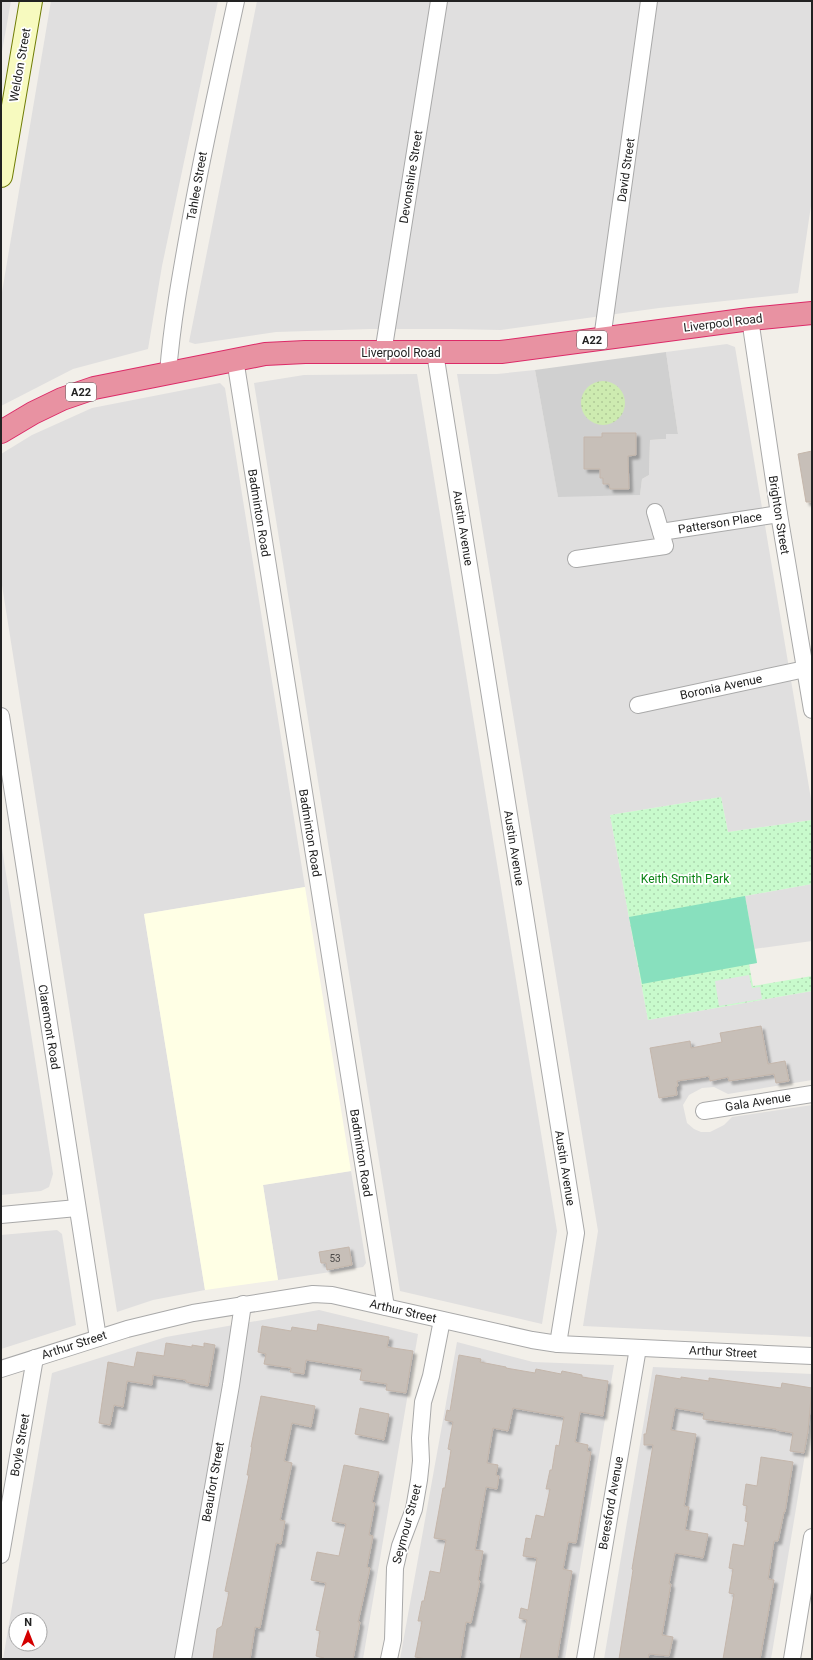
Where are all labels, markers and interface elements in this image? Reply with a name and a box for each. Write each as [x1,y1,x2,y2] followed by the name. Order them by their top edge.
[7,27,33,103] street label: Weldon Street
[397,129,425,225] street label: Devonshire Street
[615,137,637,203] street label: David Street
[184,150,210,222] street label: Tahlee Street
[683,311,763,335] street label: Liverpool Road
[577,331,607,349] road number: A22
[361,346,441,360] street label: Liverpool Road
[66,383,96,401] road number: A22
[245,468,273,558] street label: Badminton Road
[766,475,792,556] street label: Brighton Street
[450,489,476,567] street label: Austin Avenue
[677,509,763,537] street label: Patterson Place
[679,671,763,703] street label: Boronia Avenue
[296,788,324,878] street label: Badminton Road
[501,809,527,887] street label: Austin Avenue
[641,872,730,886] park label: Keith Smith Park
[35,983,63,1071] street label: Claremont Road
[724,1090,792,1114] street label: Gala Avenue
[347,1108,375,1198] street label: Badminton Road
[552,1129,578,1207] street label: Austin Avenue
[329,1253,341,1264] house number: 53
[368,1297,438,1325] street label: Arthur Street
[39,1328,109,1362] street label: Arthur Street
[689,1343,757,1361] street label: Arthur Street
[8,1412,32,1478] street label: Boyle Street
[199,1441,227,1523] street label: Beaufort Street
[596,1455,626,1551] street label: Beresford Avenue
[390,1483,424,1565] street label: Seymour Street
[8,1612,48,1652] north arrow
[24,1616,32,1629] text: N

